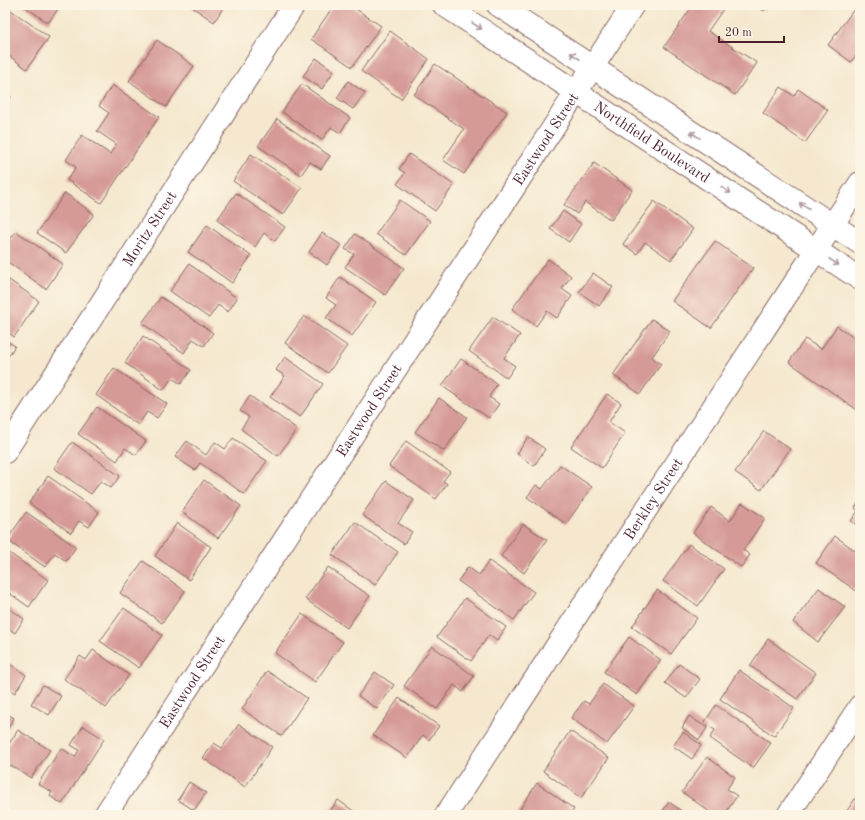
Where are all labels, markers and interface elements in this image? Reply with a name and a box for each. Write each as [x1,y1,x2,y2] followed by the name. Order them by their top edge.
[719,18,784,44] scale bar
[471,23,483,31] one-way arrow
[725,27,752,39] text: 20 m
[569,51,581,59] one-way arrow
[511,91,583,189] street label: Eastwood Street
[591,100,712,187] street label: Northfield Boulevard
[690,131,701,139] one-way arrow
[720,186,731,194] one-way arrow
[121,189,180,270] street label: Moritz Street
[798,202,810,210] one-way arrow
[828,258,839,266] one-way arrow
[334,362,406,460] street label: Eastwood Street
[622,456,686,543] street label: Berkley Street
[158,634,229,732] street label: Eastwood Street

